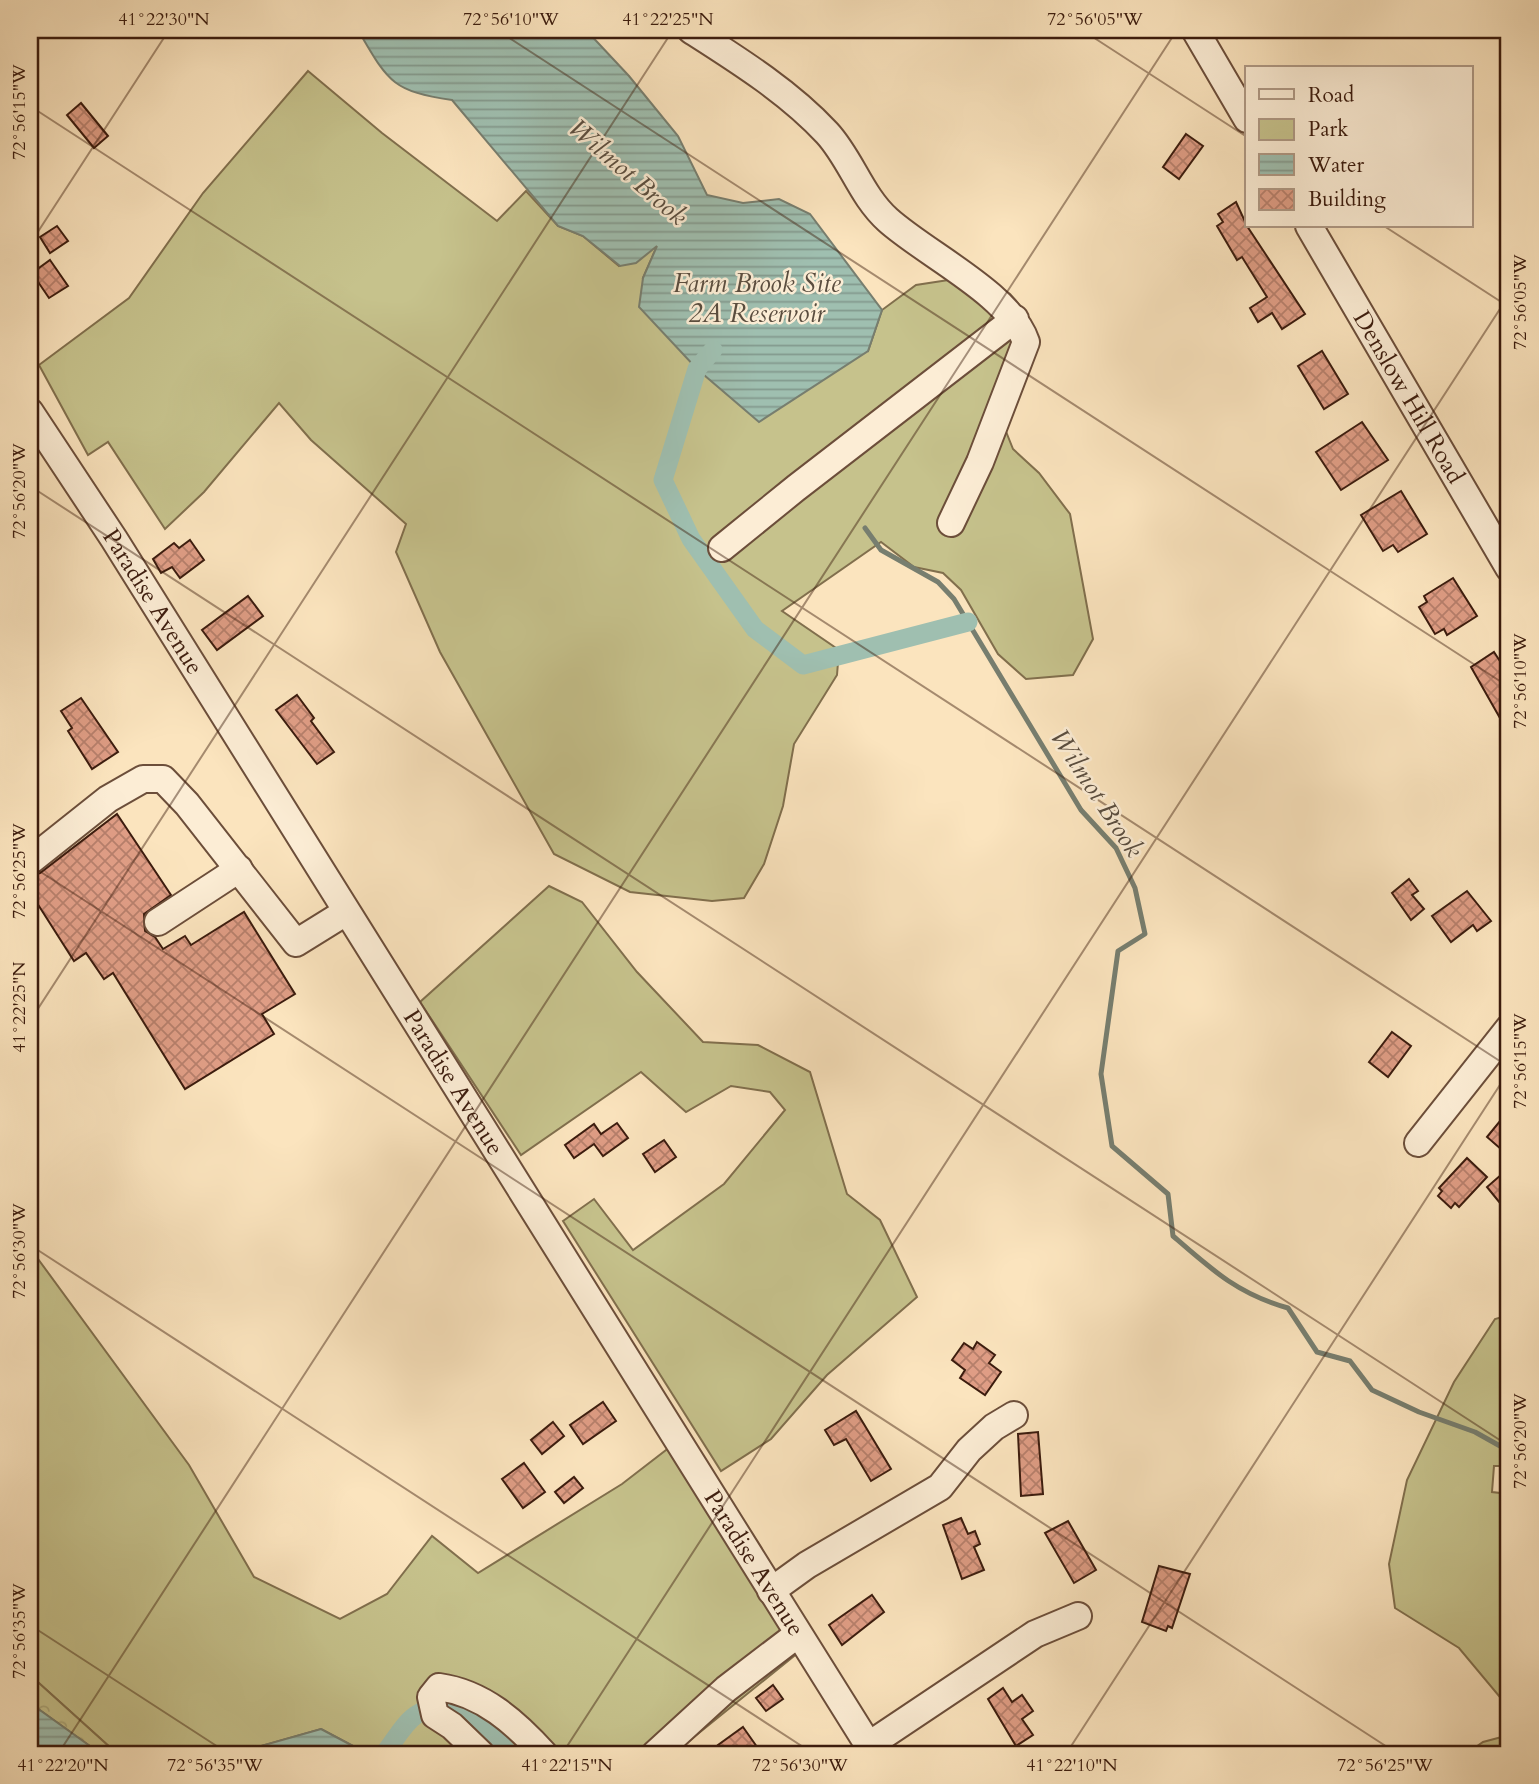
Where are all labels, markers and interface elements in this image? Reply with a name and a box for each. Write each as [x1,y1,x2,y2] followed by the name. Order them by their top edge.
[118,7,210,32] text: 41°22'30"N
[463,7,559,32] text: 72°56'10"W
[622,7,714,32] text: 41°22'25"N
[1047,7,1143,32] text: 72°56'05"W
[7,64,32,160] text: 72°56'15"W
[1245,66,1472,228] legend
[1308,81,1354,110] text: Road
[561,111,695,234] water label: Wilmot Brook
[1308,115,1349,144] text: Park
[1307,151,1364,180] text: Water
[1308,185,1386,214] text: Building
[1508,254,1533,350] text: 72°56'05"W
[673,266,842,331] water label: Farm Brook Site 2A Reservoir
[1345,304,1473,490] street label: Denslow Hill Road
[7,443,32,539] text: 72°56'20"W
[95,522,211,681] street label: Paradise Avenue
[1508,633,1533,729] text: 72°56'10"W
[1042,722,1152,864] water label: Wilmot Brook
[7,823,32,919] text: 72°56'25"W
[7,961,32,1053] text: 41°22'25"N
[396,1003,512,1162] street label: Paradise Avenue
[1508,1013,1533,1109] text: 72°56'15"W
[7,1203,32,1299] text: 72°56'30"W
[1508,1393,1533,1489] text: 72°56'20"W
[696,1484,813,1642] street label: Paradise Avenue
[7,1583,32,1679] text: 72°56'35"W
[17,1753,109,1778] text: 41°22'20"N
[167,1753,263,1778] text: 72°56'35"W
[521,1753,613,1778] text: 41°22'15"N
[752,1753,848,1778] text: 72°56'30"W
[1026,1753,1118,1778] text: 41°22'10"N
[1337,1753,1433,1778] text: 72°56'25"W

